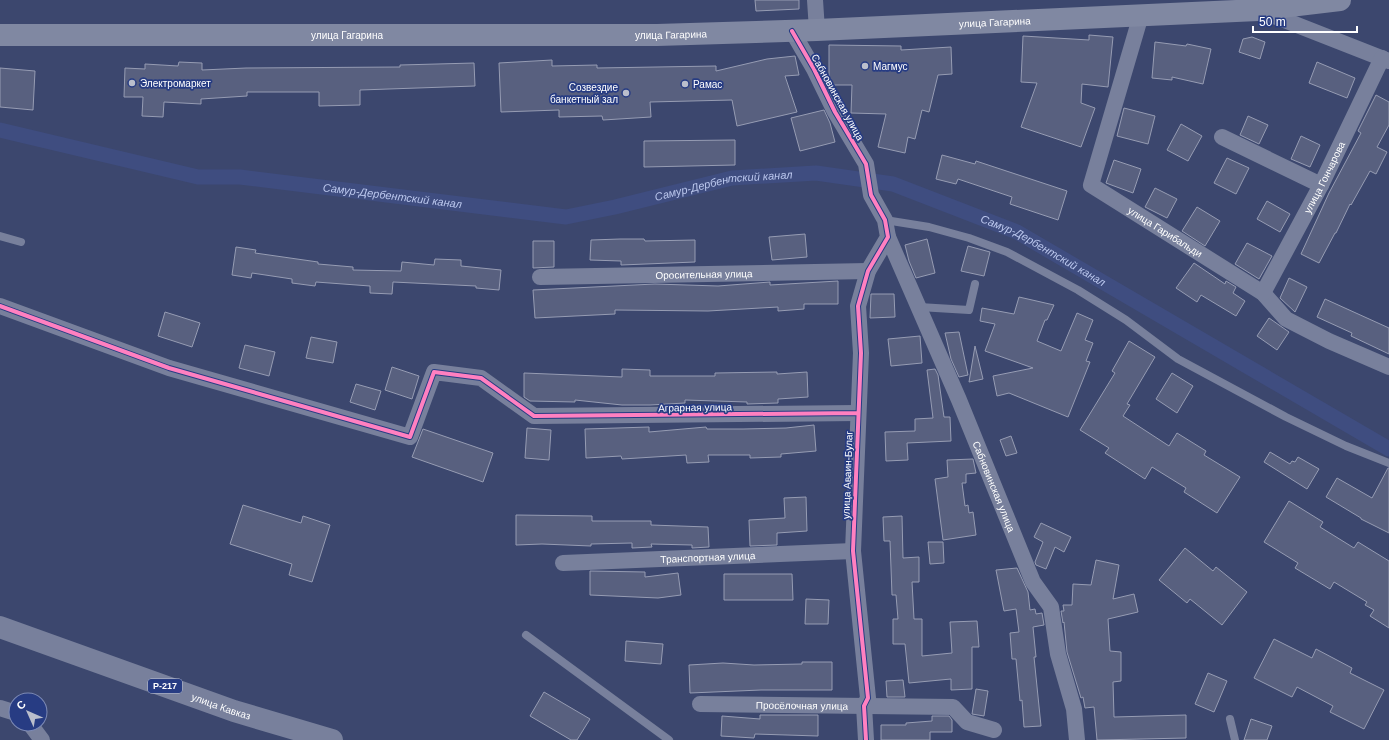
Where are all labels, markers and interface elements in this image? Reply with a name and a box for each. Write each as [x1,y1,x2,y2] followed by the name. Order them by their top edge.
[1253,8,1357,34] scale bar
[959,15,1031,30] street label: улица Гагарина
[1259,15,1286,29] text: 50 m
[635,28,708,41] street label: улица Гагарина
[311,30,383,41] street label: улица Гагарина
[809,52,866,143] street label: Сабновинская улица
[860,61,870,71] marker: Магмус
[873,61,908,72] place label: Магмус
[127,78,137,88] marker: Электромаркет
[140,78,211,89] place label: Электромаркет
[680,79,690,89] marker: Рамас
[693,79,722,90] place label: Рамас
[550,82,618,105] place label: Созвездие банкетный зал
[621,88,631,98] marker: Созвездие банкетный зал
[1302,139,1347,215] street label: улица Гончарова
[653,168,793,203] water label: Самур-Дербентский канал
[322,181,463,210] water label: Самур-Дербентский канал
[1126,205,1204,259] street label: улица Гарибальди
[979,213,1108,288] water label: Самур-Дербентский канал
[655,268,753,281] street label: Оросительная улица
[658,401,732,414] street label: Аграрная улица
[840,430,855,519] street label: улица Аваин-Булаг
[970,440,1017,534] street label: Сабновинская улица
[660,550,756,565] street label: Транспортная улица
[148,679,182,693] road number: Р-217
[190,691,252,722] street label: улица Кавказ
[8,692,48,732] north arrow
[14,698,28,712] text: С
[756,700,849,712] street label: Просёлочная улица

